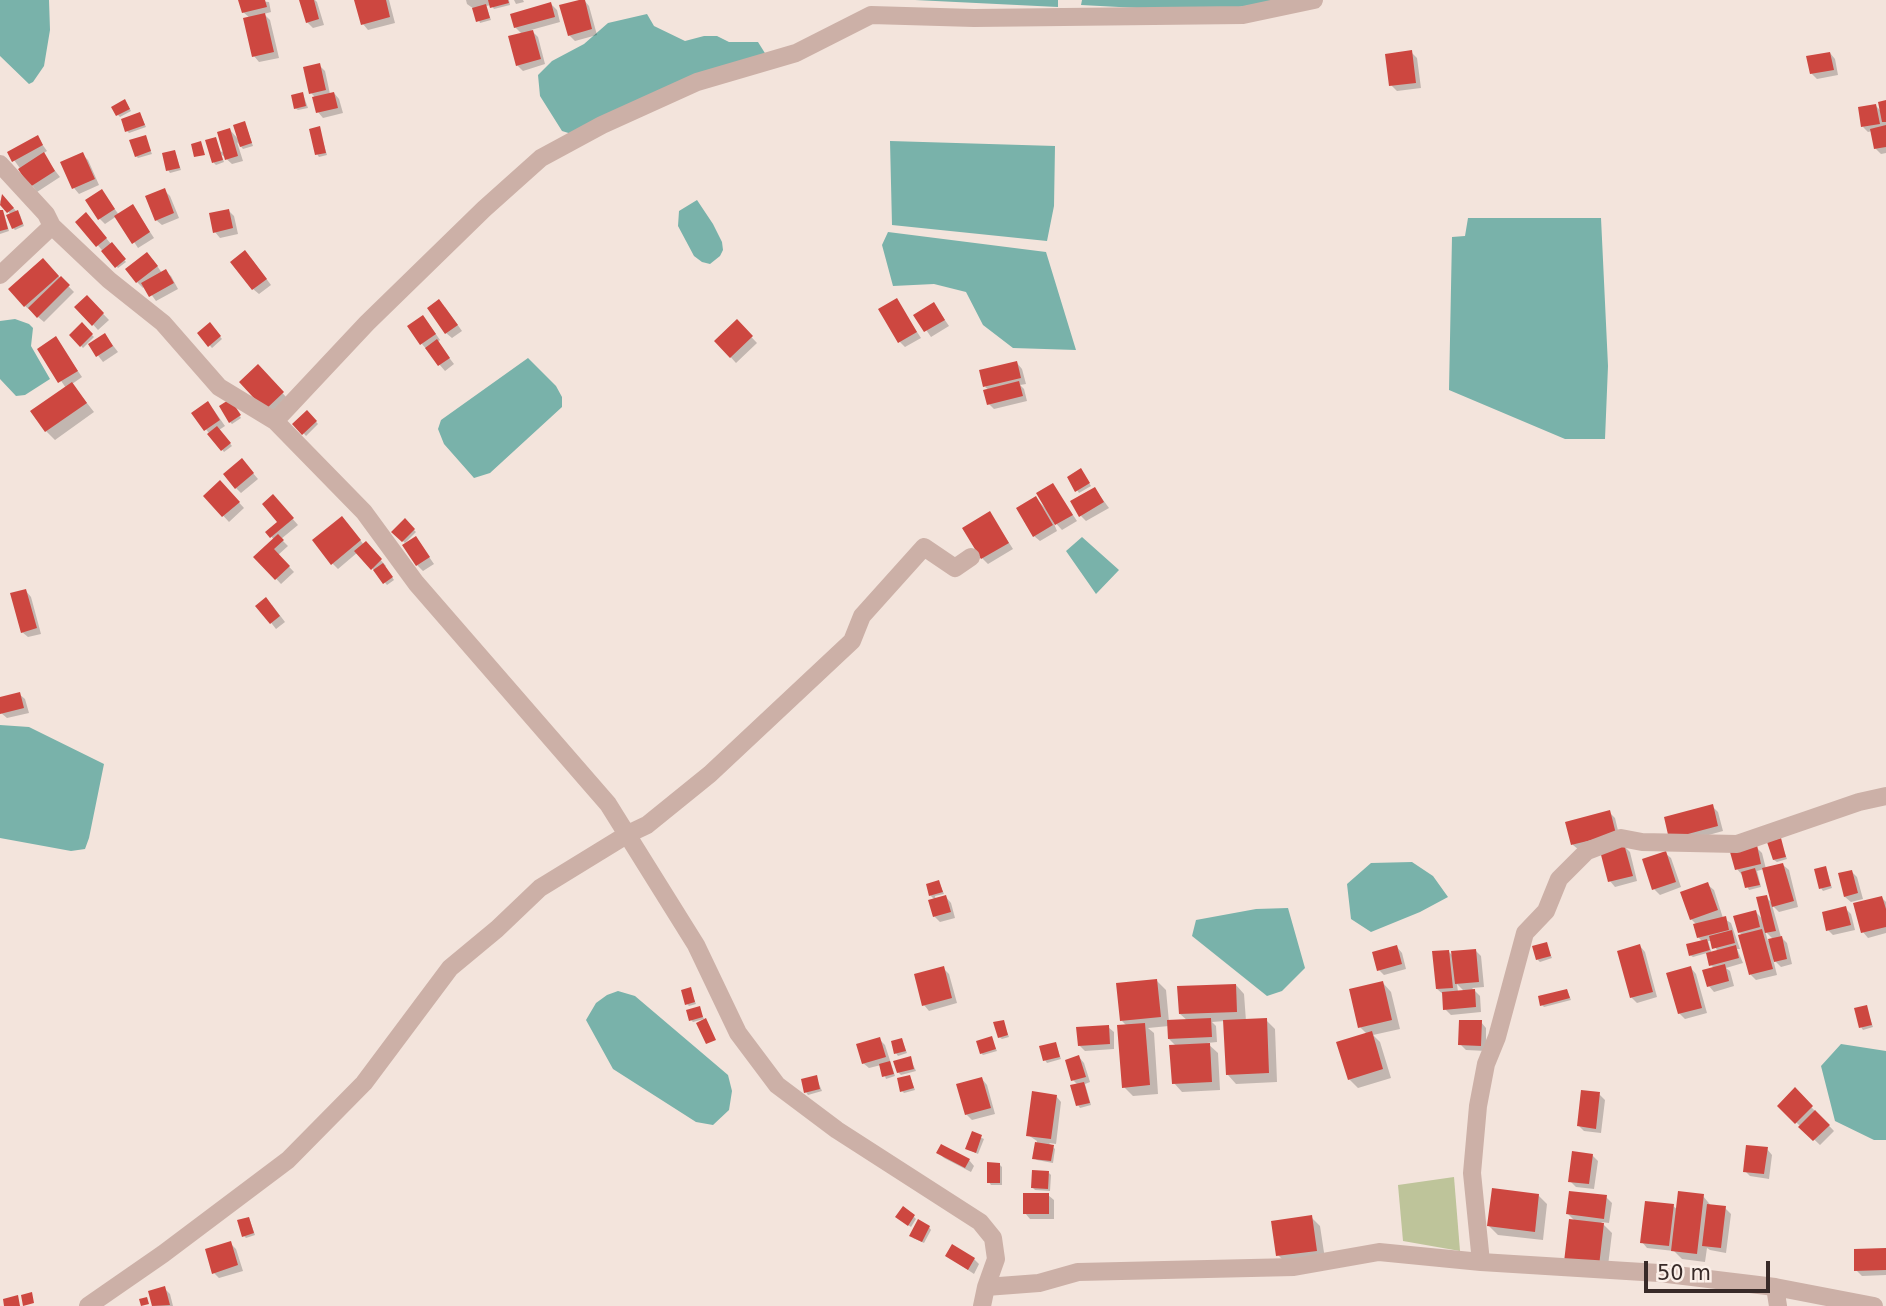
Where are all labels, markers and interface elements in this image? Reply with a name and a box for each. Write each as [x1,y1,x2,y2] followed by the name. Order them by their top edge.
[1648,1246,1774,1290] scale bar
[1657,1261,1711,1285] text: 50 m

